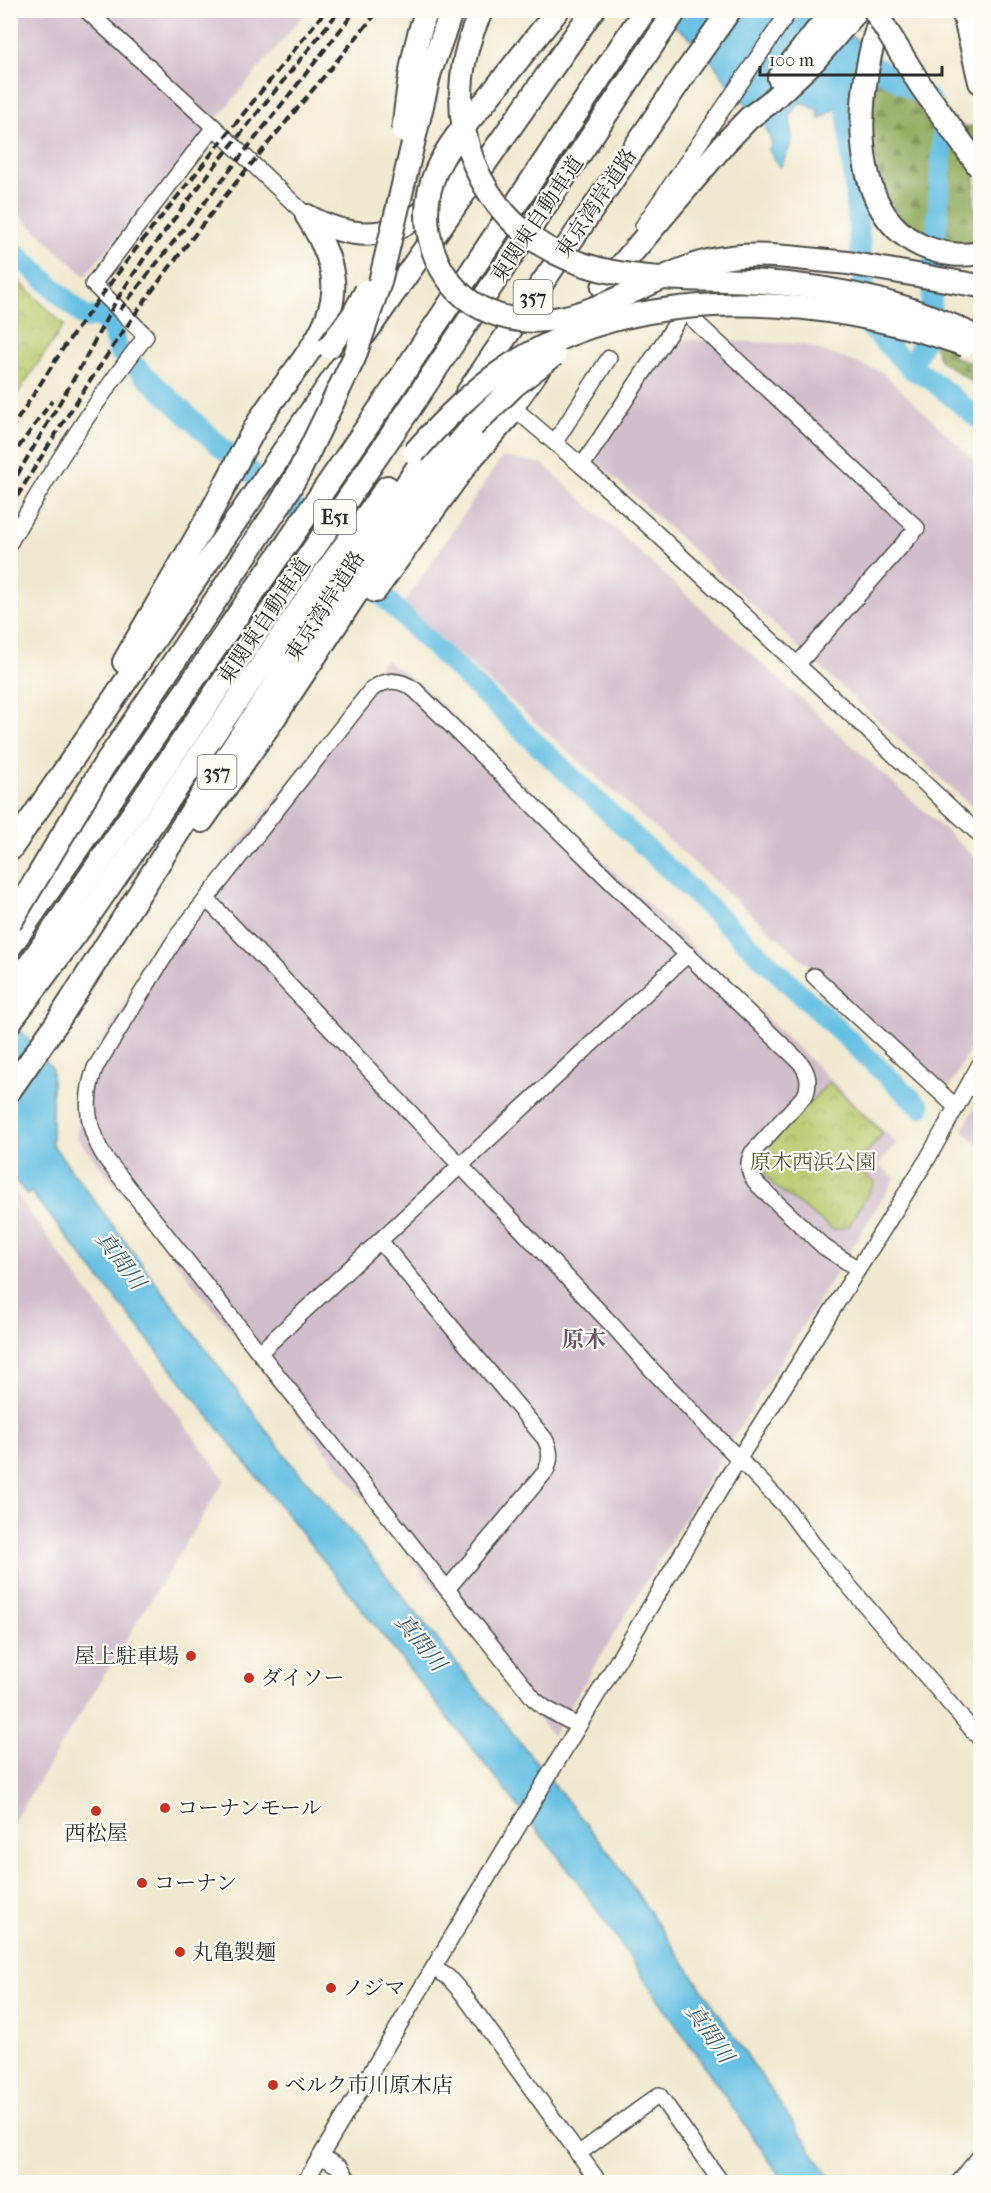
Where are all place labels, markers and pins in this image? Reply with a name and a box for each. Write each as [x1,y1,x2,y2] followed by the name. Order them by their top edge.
[74,1644,179,1668] place label: 屋上駐車場
[184,1649,198,1663] marker: 屋上駐車場
[261,1666,345,1690] place label: ダイソー
[242,1671,256,1685] marker: ダイソー
[177,1796,322,1820] place label: コーナンモール
[158,1801,172,1815] marker: コーナンモール
[89,1804,103,1818] marker: 西松屋
[65,1821,128,1845] place label: 西松屋
[154,1871,237,1895] place label: コーナン
[135,1876,149,1890] marker: コーナン
[192,1940,276,1964] place label: 丸亀製麺
[173,1945,187,1959] marker: 丸亀製麺
[343,1976,405,2000] place label: ノジマ
[324,1981,338,1995] marker: ノジマ
[285,2073,453,2097] place label: ベルク市川原木店
[266,2078,280,2092] marker: ベルク市川原木店

